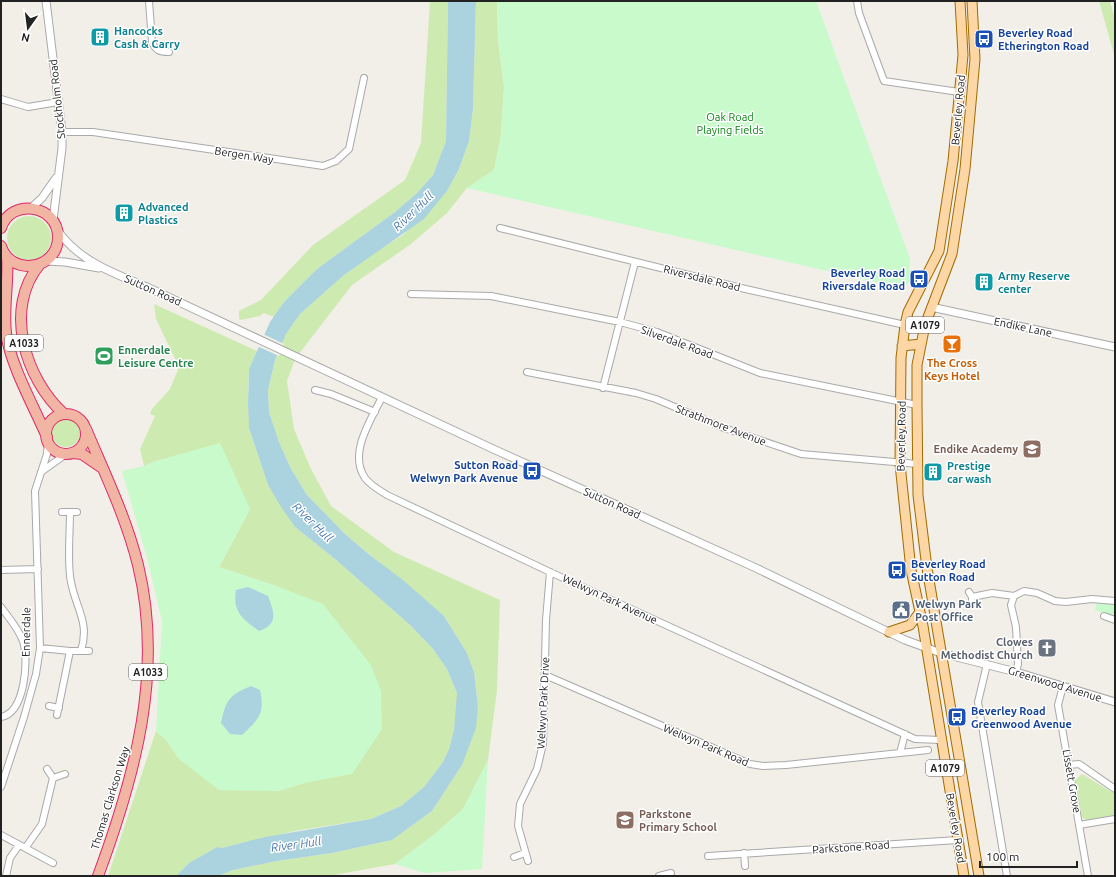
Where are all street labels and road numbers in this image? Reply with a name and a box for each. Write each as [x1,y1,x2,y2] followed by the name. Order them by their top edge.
[47,59,67,139] street label: Stockholm Road
[949,74,967,146] street label: Beverley Road
[214,144,275,166] street label: Bergen Way
[662,263,742,293] street label: Riversdale Road
[123,272,183,308] street label: Sutton Road
[993,315,1053,339] street label: Endike Lane
[906,317,944,333] road number: A1079
[639,323,715,361] street label: Silverdale Road
[5,335,43,351] road number: A1033
[894,401,908,471] street label: Beverley Road
[674,402,768,448] street label: Strathmore Avenue
[582,485,642,521] street label: Sutton Road
[561,572,659,626] street label: Welwyn Park Avenue
[20,607,32,657] street label: Ennerdale
[535,657,551,749] street label: Welwyn Park Drive
[129,664,167,680] road number: A1033
[1007,664,1103,704] street label: Greenwood Avenue
[662,722,750,768] street label: Welwyn Park Road
[89,744,132,851] street label: Thomas Clarkson Way
[1061,748,1083,814] street label: Lissett Grove
[926,760,964,776] road number: A1079
[944,792,968,864] street label: Beverley Road
[812,838,890,856] street label: Parkstone Road

